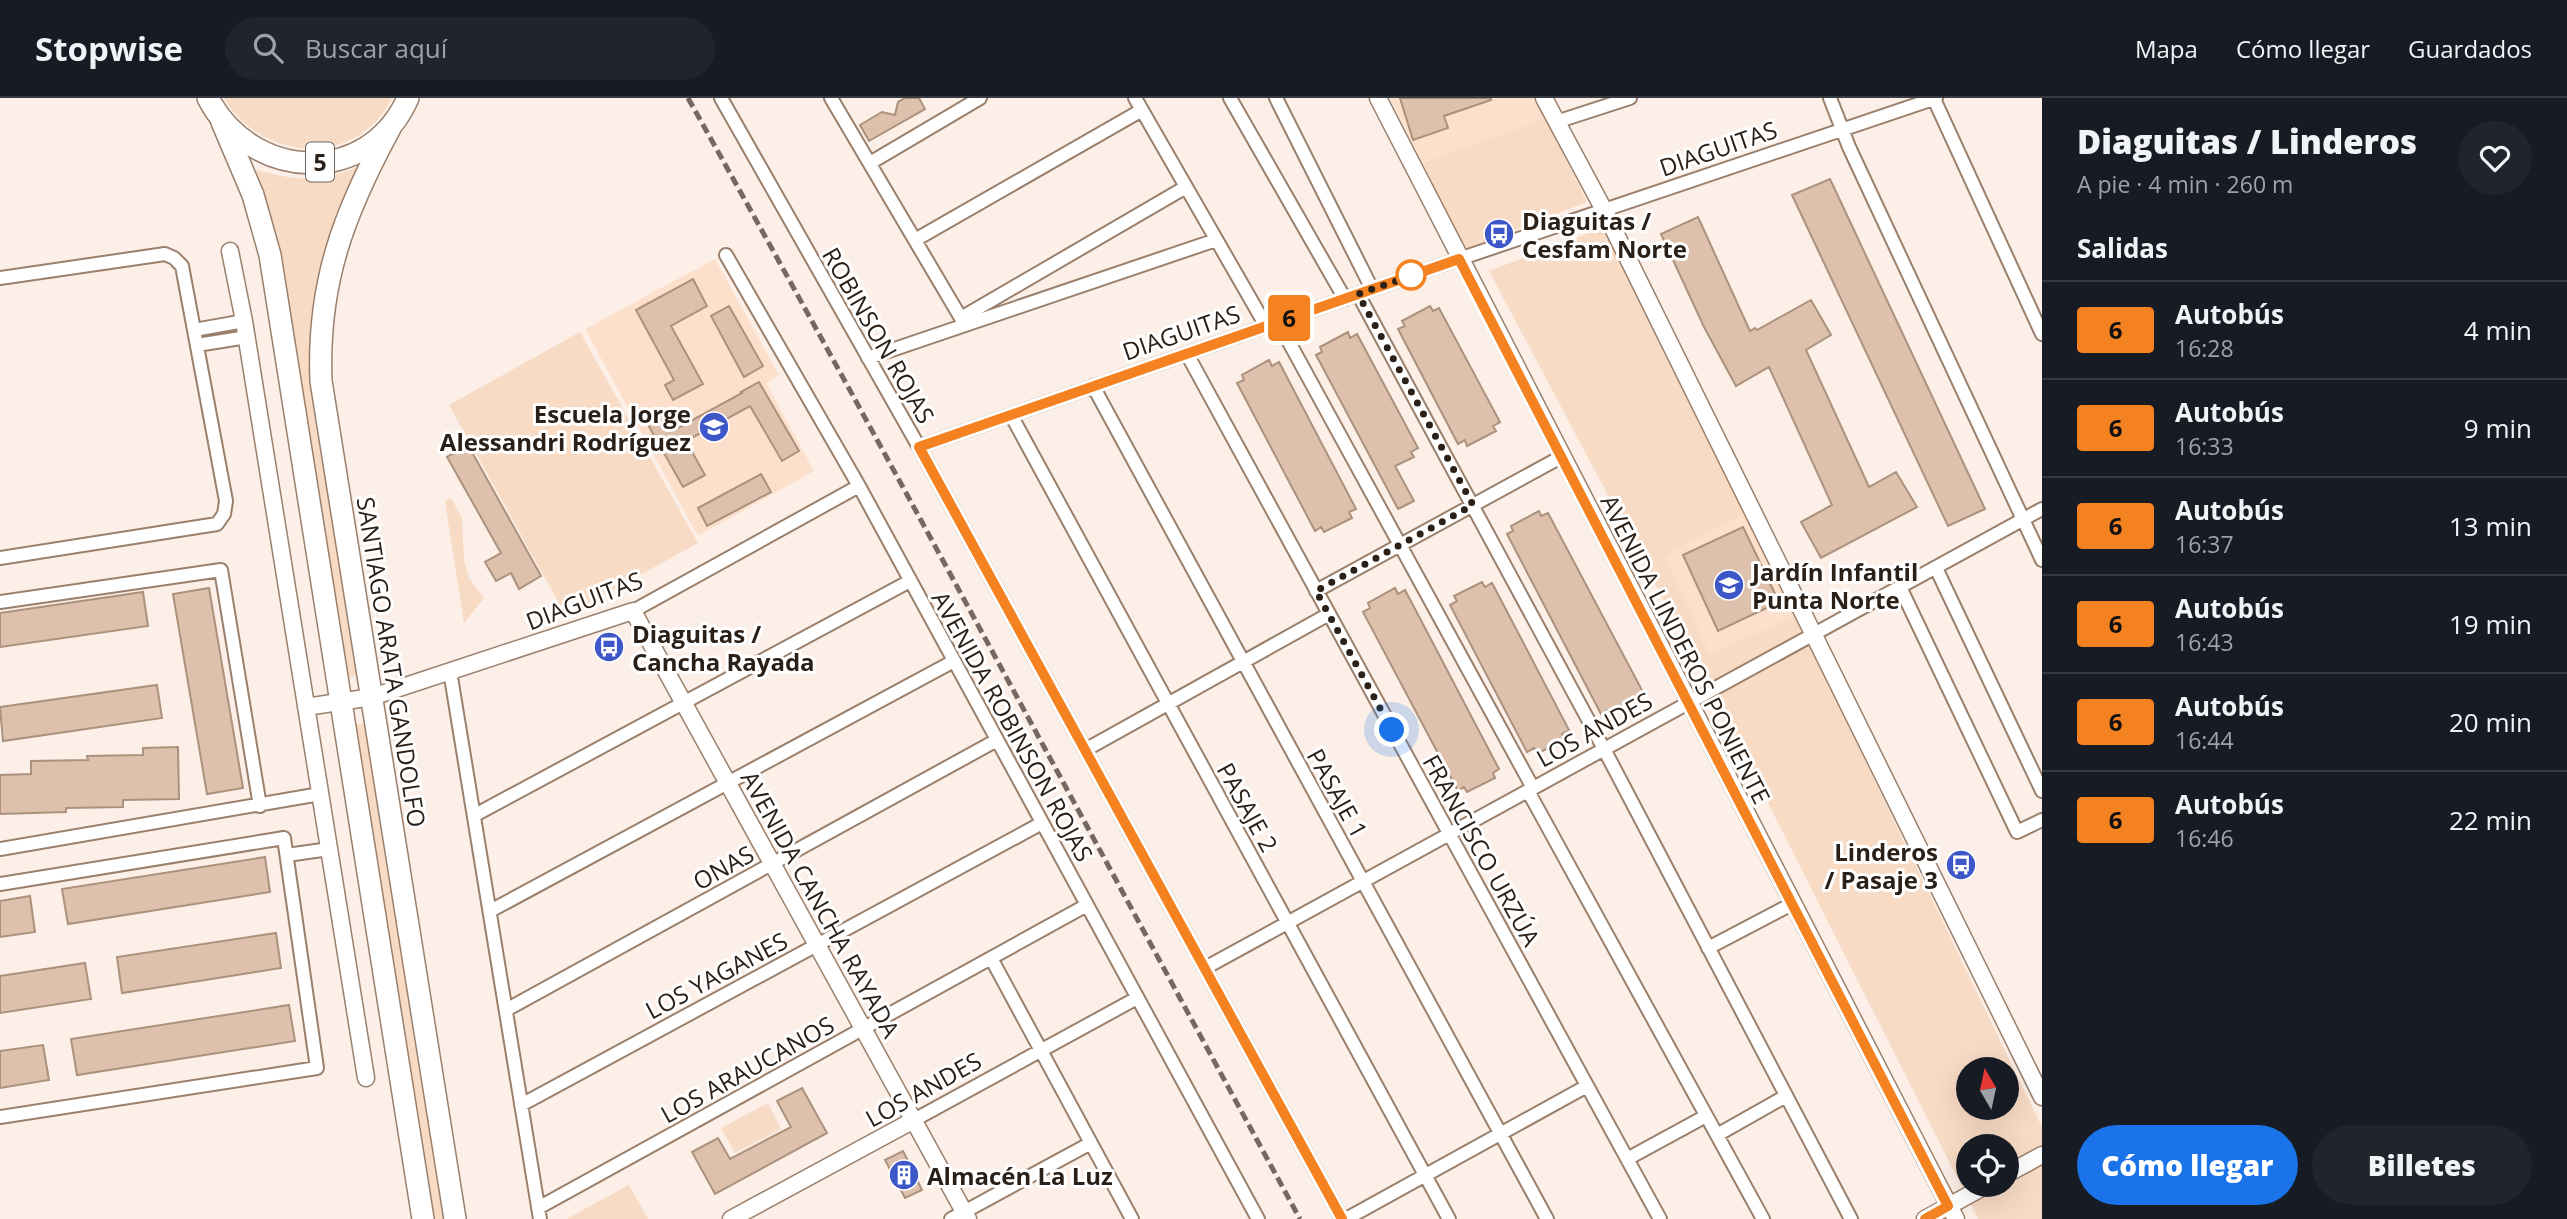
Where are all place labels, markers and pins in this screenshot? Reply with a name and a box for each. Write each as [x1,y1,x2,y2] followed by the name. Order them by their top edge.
[1522,204,1687,265] place label: Diaguitas / Cesfam Norte
[1482,217,1516,251] bus stop icon: Diaguitas / Cesfam Norte
[1396,260,1426,290] unlabelled marker
[440,397,691,458] place label: Escuela Jorge Alessandri Rodríguez
[697,410,731,444] school or university icon: Escuela Jorge Alessandri Rodríguez
[1750,555,1918,616] place label: Jardín Infantil Punta Norte
[1712,568,1746,602] school or university icon: Jardín Infantil Punta Norte
[632,617,815,678] place label: Diaguitas / Cancha Rayada
[592,630,626,664] bus stop icon: Diaguitas / Cancha Rayada
[1824,835,1938,896] place label: Linderos / Pasaje 3
[1944,848,1978,882] bus stop icon: Linderos / Pasaje 3
[887,1158,921,1192] building icon: Almacén La Luz
[927,1159,1113,1192] place label: Almacén La Luz

